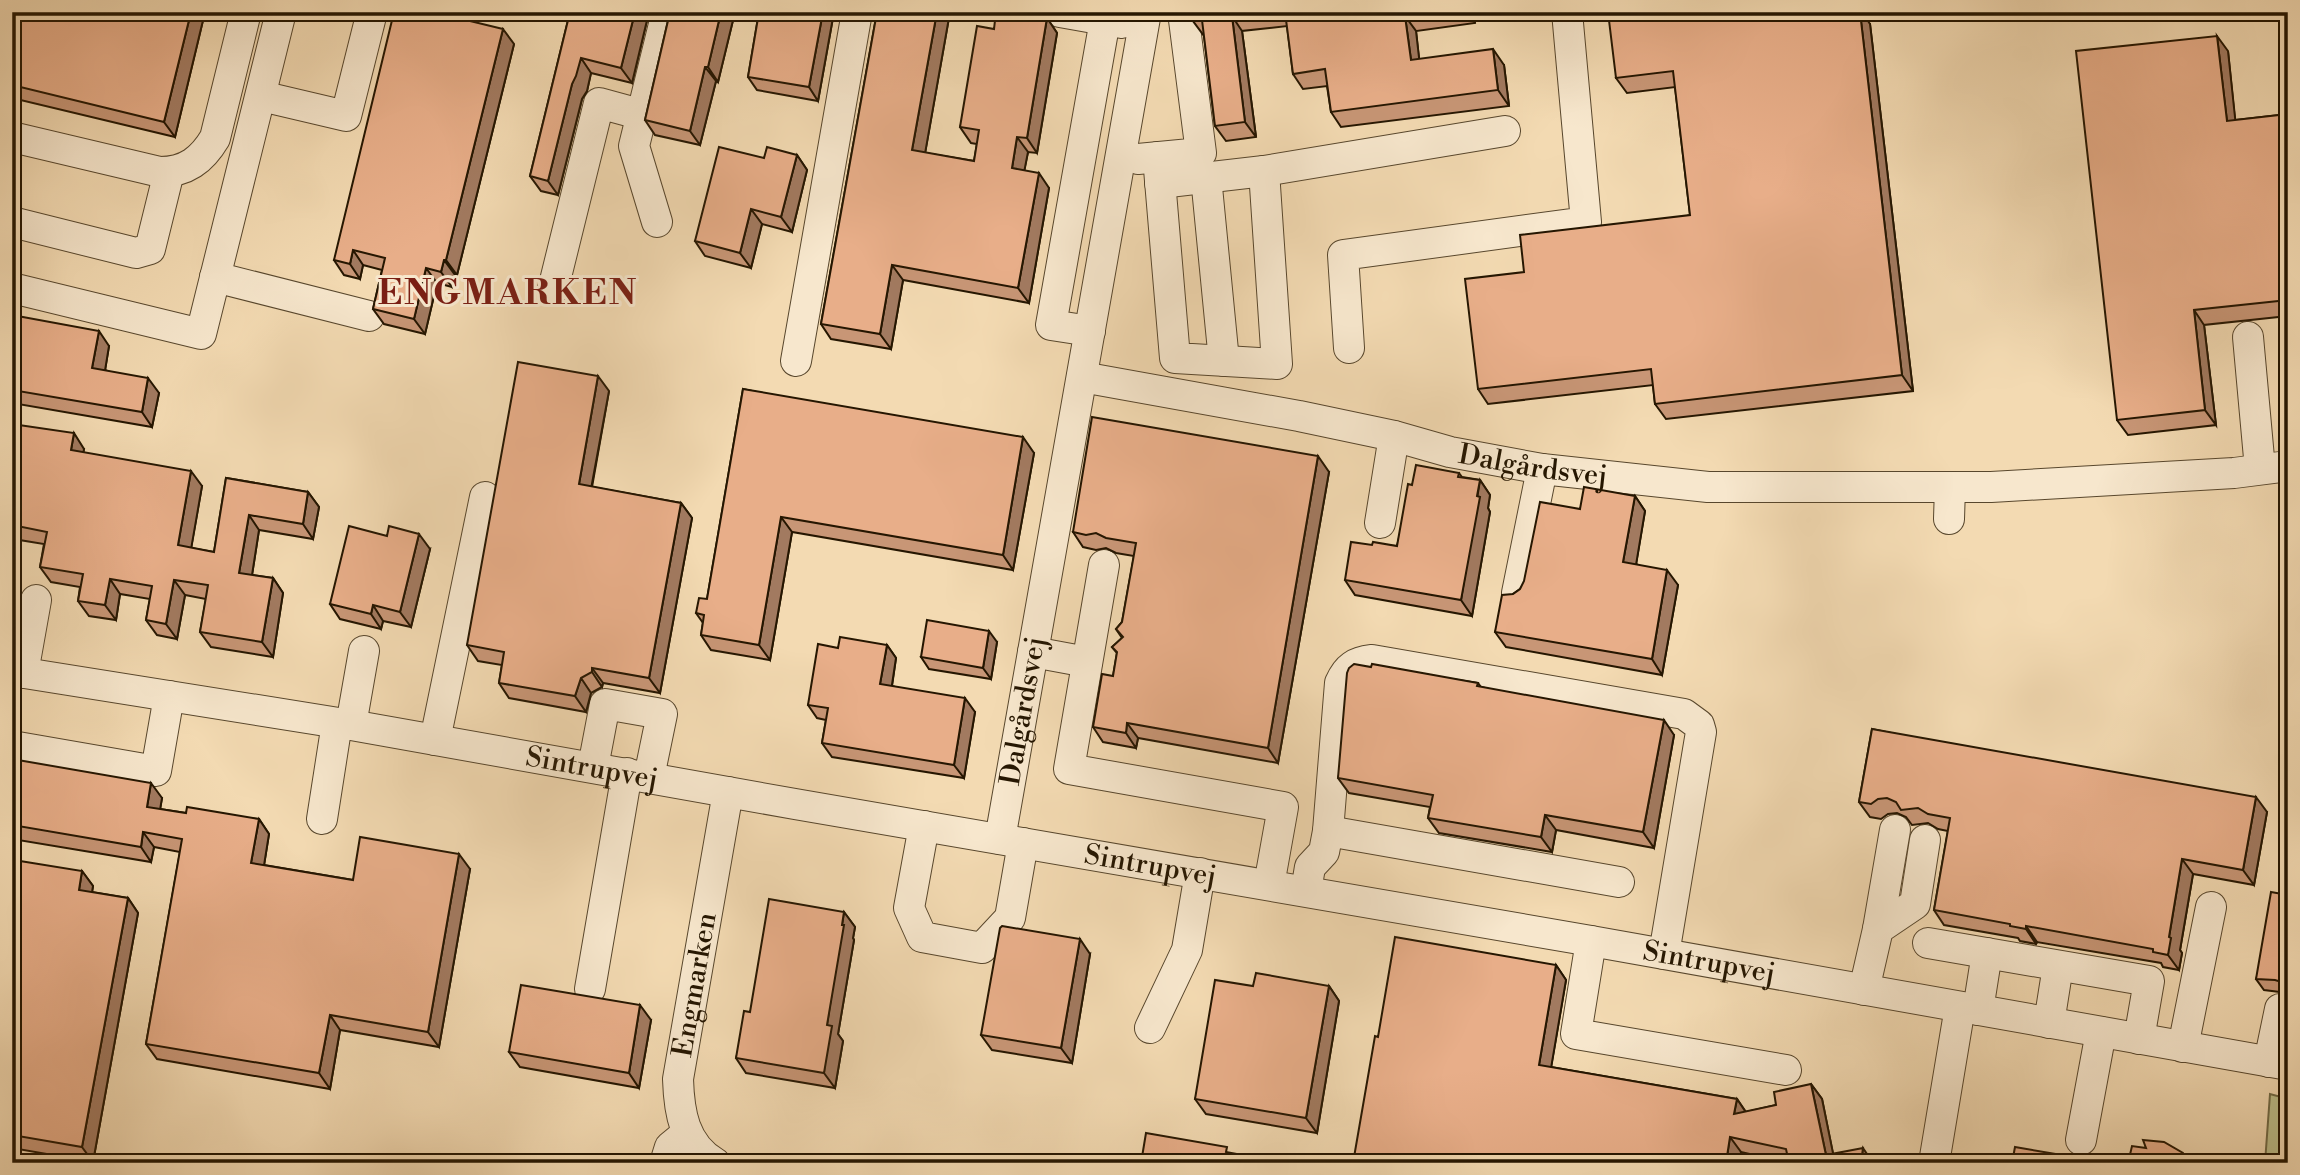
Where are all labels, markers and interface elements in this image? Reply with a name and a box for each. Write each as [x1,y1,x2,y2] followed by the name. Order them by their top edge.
[378,272,638,315] district label: ENGMARKEN
[1456,436,1609,493] street label: Dalgårdsvej
[992,634,1053,788] street label: Dalgårdsvej
[523,739,661,797] street label: Sintrupvej
[1082,837,1219,894] street label: Sintrupvej
[665,909,724,1060] street label: Engmarken
[1640,933,1778,991] street label: Sintrupvej

